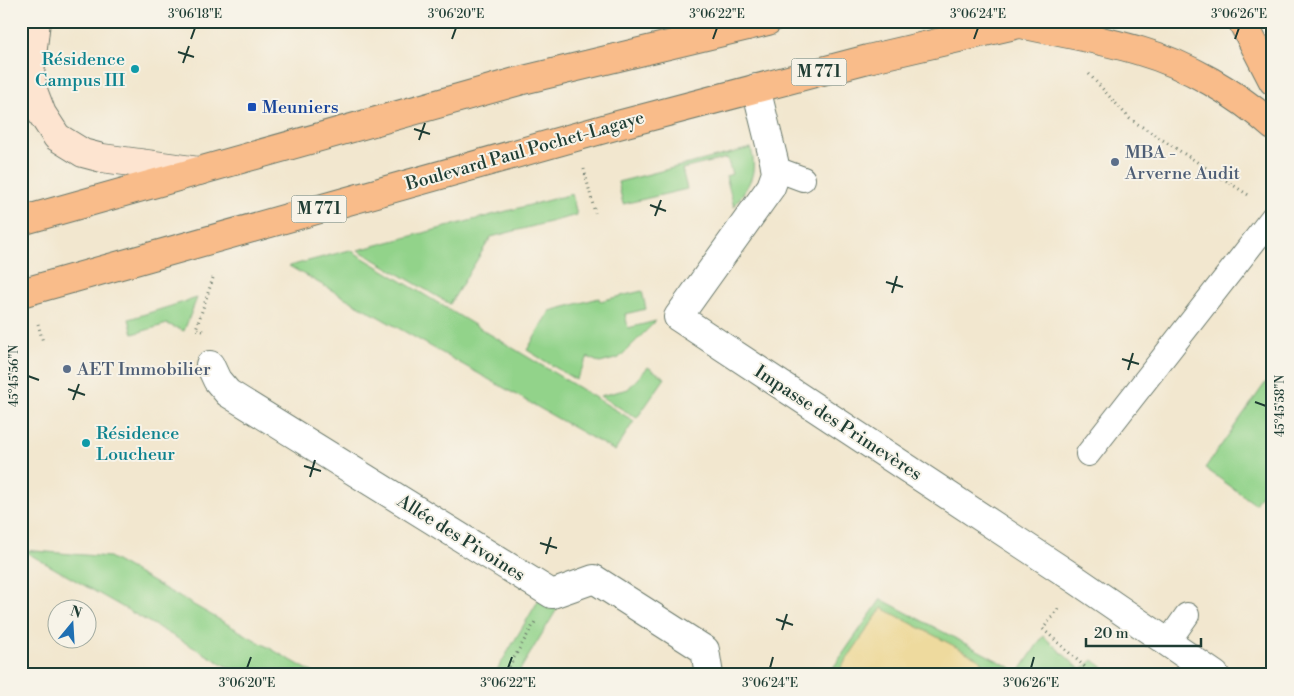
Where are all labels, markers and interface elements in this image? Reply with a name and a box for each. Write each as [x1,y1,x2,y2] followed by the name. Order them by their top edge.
[168,7,222,22] text: 3°06'18"E
[428,7,484,22] text: 3°06'20"E
[689,7,745,22] text: 3°06'22"E
[950,7,1006,22] text: 3°06'24"E
[1211,7,1267,22] text: 3°06'26"E
[35,48,125,92] place label: Résidence Campus III
[792,58,846,86] road number: M 771
[129,63,141,75] marker: Résidence Campus III
[262,96,339,119] place label: Meuniers
[246,101,258,113] marker: Meuniers
[402,106,647,196] street label: Boulevard Paul Pochet-Lagaye
[1124,141,1241,185] place label: MBA - Arverne Audit
[1109,156,1121,168] marker: MBA - Arverne Audit
[292,195,346,222] road number: M 771
[7,345,22,407] text: 45°45'56"N
[76,358,211,381] place label: AET Immobilier
[750,360,926,486] street label: Impasse des Primevères
[61,363,73,375] marker: AET Immobilier
[1273,375,1288,437] text: 45°45'58"N
[96,422,179,466] place label: Résidence Loucheur
[80,437,92,449] marker: Résidence Loucheur
[392,489,529,587] street label: Allée des Pivoines
[48,598,98,648] north arrow
[68,602,84,623] text: N
[1086,616,1202,648] scale bar
[1094,624,1129,643] text: 20 m
[219,676,275,691] text: 3°06'20"E
[480,676,536,691] text: 3°06'22"E
[742,676,798,691] text: 3°06'24"E
[1003,676,1059,691] text: 3°06'26"E

